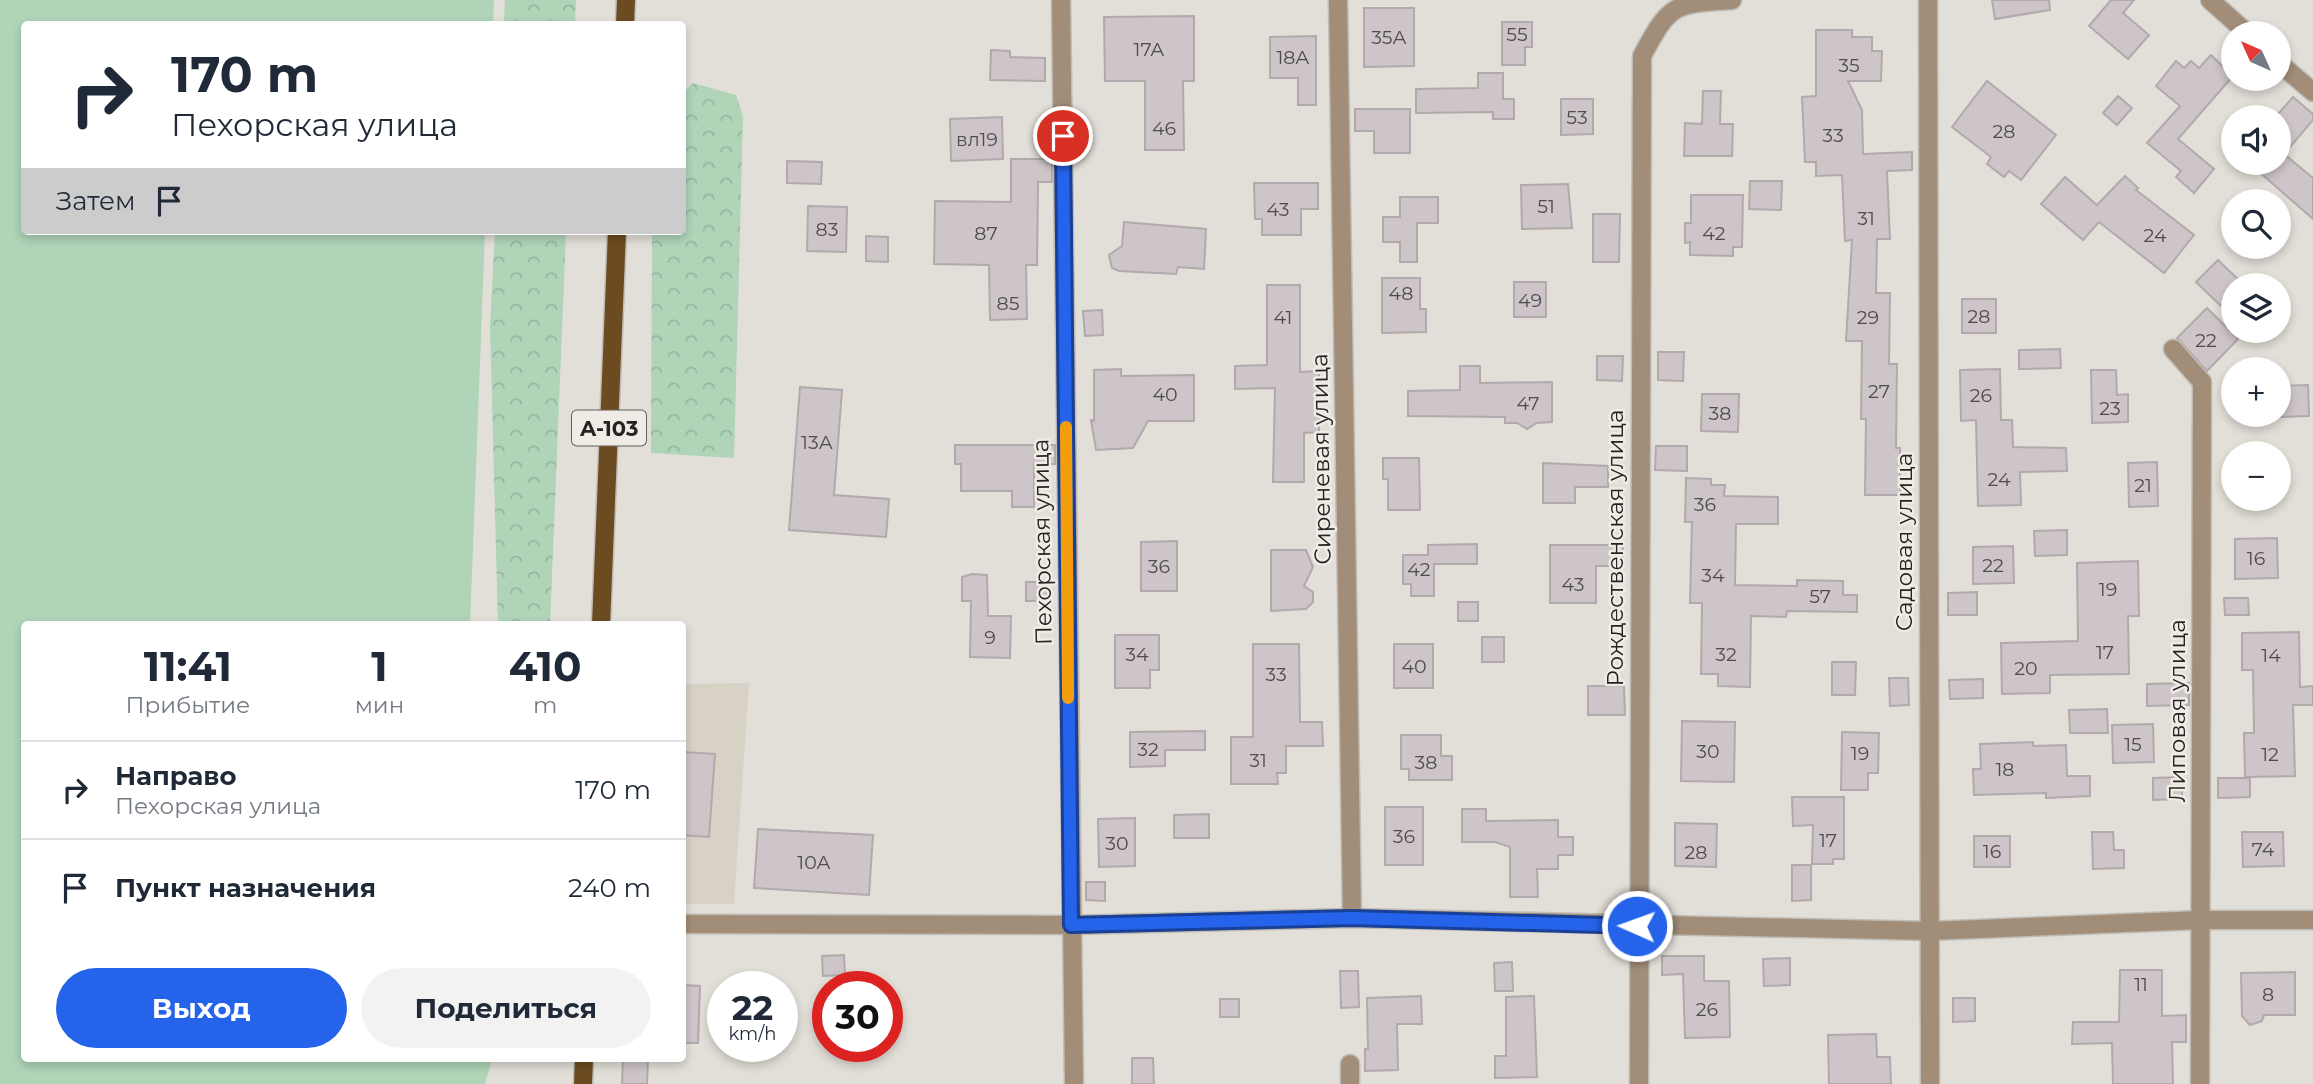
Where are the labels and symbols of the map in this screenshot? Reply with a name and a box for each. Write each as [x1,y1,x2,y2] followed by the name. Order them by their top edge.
[2221,21,2291,91] north arrow
[1506,23,1528,46] house number: 55
[1371,26,1407,49] house number: 35А
[1134,38,1164,61] house number: 17А
[1276,46,1310,69] house number: 18А
[1838,54,1860,77] house number: 35
[1033,106,1093,166] pin
[1566,106,1588,129] house number: 53
[1152,117,1176,140] house number: 46
[1993,120,2015,143] house number: 28
[1822,124,1844,147] house number: 33
[956,128,998,151] house number: вл19
[1537,195,1555,218] house number: 51
[1267,198,1290,221] house number: 43
[1857,207,1875,230] house number: 31
[816,218,838,241] house number: 83
[974,222,998,245] house number: 87
[1702,222,1726,245] house number: 42
[2144,224,2167,247] house number: 24
[1389,282,1413,305] house number: 48
[1518,289,1542,312] house number: 49
[997,292,1020,315] house number: 85
[1968,305,1990,328] house number: 28
[1274,306,1292,329] house number: 41
[1857,306,1879,329] house number: 29
[2195,329,2217,352] house number: 22
[1305,353,1337,565] street label: Сиреневая улица
[1868,380,1890,403] house number: 27
[1152,383,1178,406] house number: 40
[1970,384,1992,407] house number: 26
[1517,392,1539,415] house number: 47
[2099,397,2121,420] house number: 23
[1709,402,1731,425] house number: 38
[1601,409,1629,687] street label: Рождественская улица
[572,410,646,446] road number: А-103
[801,431,833,454] house number: 13А
[1026,439,1058,645] street label: Пехорская улица
[1890,453,1918,631] street label: Садовая улица
[1988,468,2011,491] house number: 24
[2134,474,2152,497] house number: 21
[1694,493,1716,516] house number: 36
[2247,547,2265,570] house number: 16
[1982,554,2004,577] house number: 22
[1148,555,1170,578] house number: 36
[1407,558,1431,581] house number: 42
[1701,564,1725,587] house number: 34
[1562,573,1585,596] house number: 43
[2099,578,2117,601] house number: 19
[1809,585,1831,608] house number: 57
[2163,619,2191,803] street label: Липовая улица
[984,626,996,649] house number: 9
[2096,641,2114,664] house number: 17
[1125,643,1149,666] house number: 34
[1715,643,1737,666] house number: 32
[2261,644,2281,667] house number: 14
[1401,655,1427,678] house number: 40
[2014,657,2038,680] house number: 20
[1265,663,1287,686] house number: 33
[2124,733,2142,756] house number: 15
[1137,738,1159,761] house number: 32
[1696,740,1720,763] house number: 30
[1851,742,1869,765] house number: 19
[2261,743,2279,766] house number: 12
[1249,749,1267,772] house number: 31
[1415,751,1437,774] house number: 38
[1996,758,2014,781] house number: 18
[1393,825,1415,848] house number: 36
[1819,829,1837,852] house number: 17
[1105,832,1129,855] house number: 30
[2252,838,2275,861] house number: 74
[1983,840,2001,863] house number: 16
[1685,841,1707,864] house number: 28
[797,851,831,874] house number: 10А
[1600,889,1674,963] position arrow
[812,971,903,1062] speed limit sign: 30
[2134,973,2148,996] house number: 11
[2262,983,2274,1006] house number: 8
[1696,998,1718,1021] house number: 26

